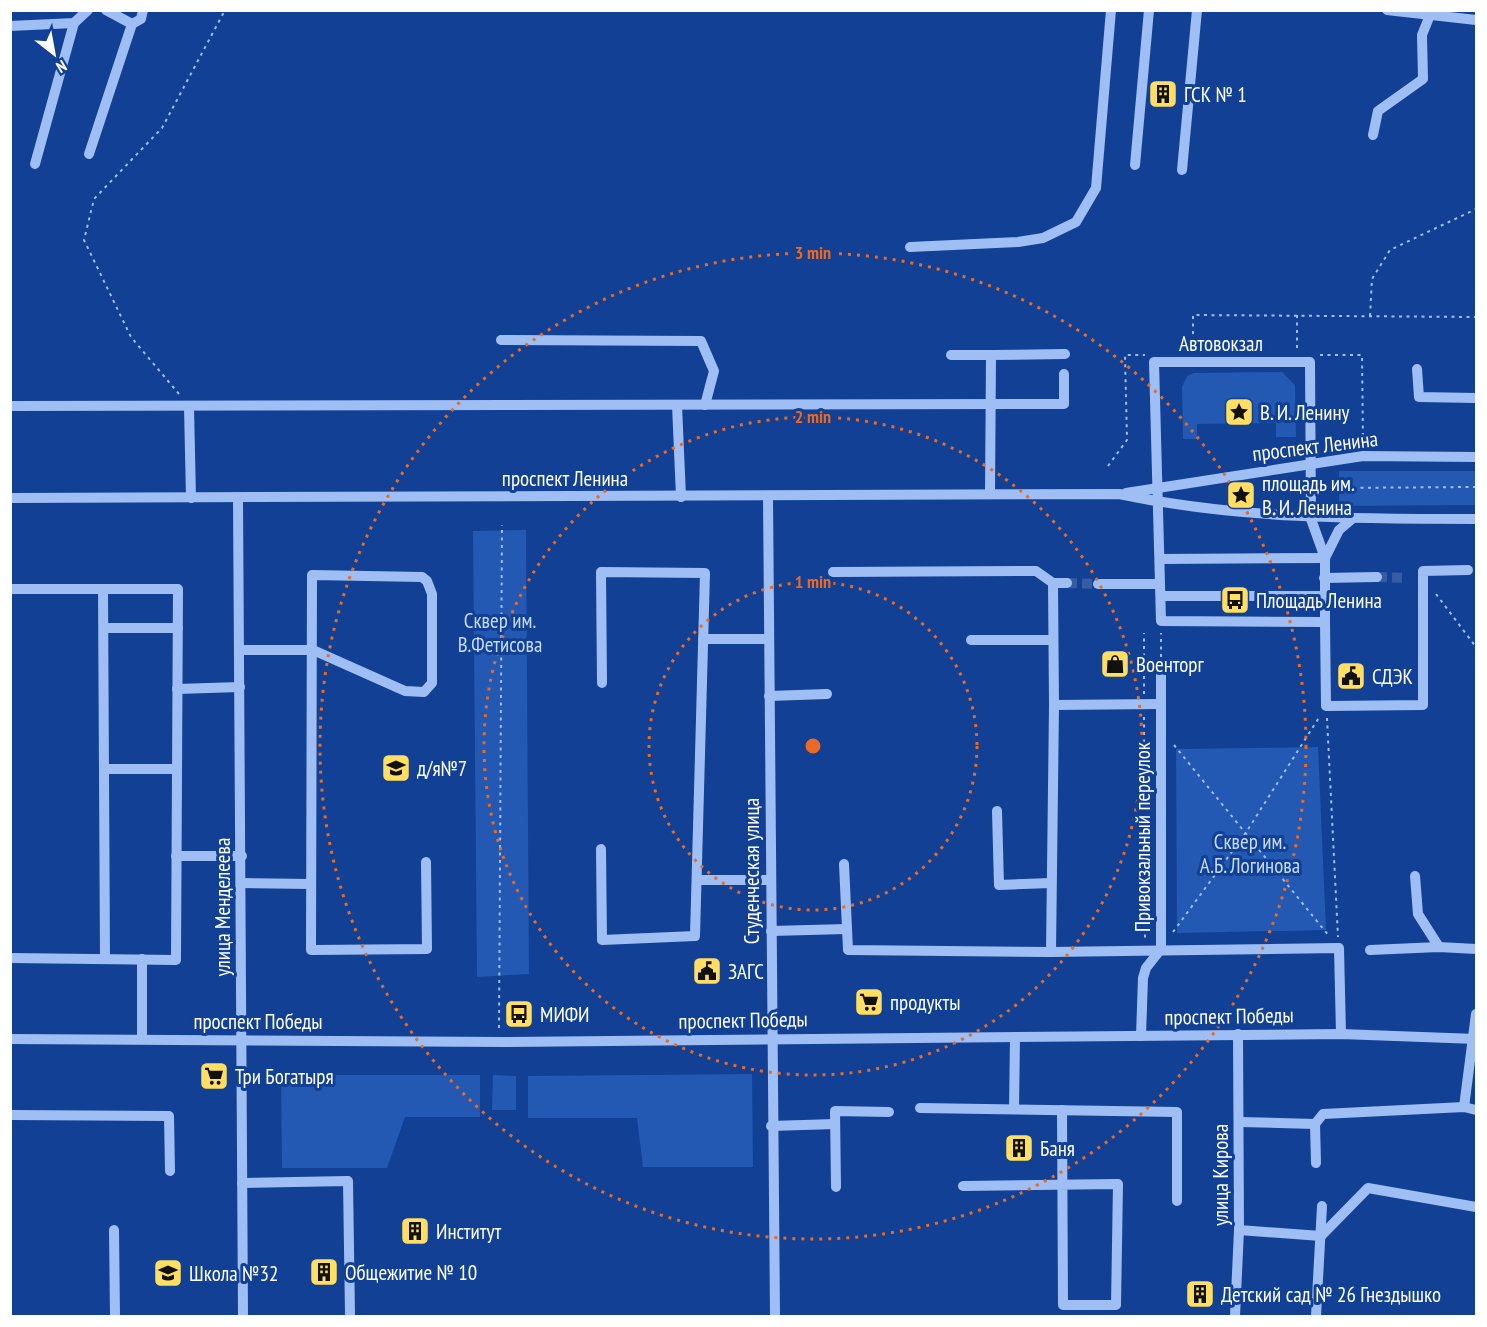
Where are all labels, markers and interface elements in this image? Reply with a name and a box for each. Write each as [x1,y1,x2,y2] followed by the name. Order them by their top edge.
[24,24,84,84] north arrow
[53,56,71,78] text: N
[1147,78,1179,110] building icon: ГСК № 1
[1184,81,1247,108] place label: ГСК № 1
[795,241,831,264] text: 3 min
[1179,330,1263,357] street label: Автовокзал
[1223,396,1255,428] place icon: В. И. Ленину
[1260,399,1350,426] place label: В. И. Ленину
[795,405,831,428] text: 2 min
[1251,425,1379,467] street label: проспект Ленина
[502,465,628,492] street label: проспект Ленина
[1262,470,1355,521] place label: площадь им. В. И. Ленина
[1225,479,1257,511] place icon: площадь им. В. И. Ленина
[795,570,831,593] text: 1 min
[1219,584,1251,616] bus stop icon: Площадь Ленина
[1256,587,1382,614] place label: Площадь Ленина
[458,607,542,658] park label: Сквер им. В.Фетисова
[1099,648,1131,680] shop icon: Военторг
[1136,651,1204,678] place label: Военторг
[1335,660,1367,692] public building icon: СДЭК
[1372,663,1413,690] place label: СДЭК
[803,736,823,756] centre of rings
[1129,742,1156,932] street label: Привокзальный переулок
[380,752,412,784] school or university icon: д/я№7
[417,755,467,782] place label: д/я№7
[738,798,765,944] street label: Студенческая улица
[1200,828,1300,879] park label: Сквер им. А.Б. Логинова
[209,838,236,976] street label: улица Менделеева
[691,955,723,987] public building icon: ЗАГС
[728,958,764,985] place label: ЗАГС
[853,986,885,1018] supermarket icon: продукты
[890,989,961,1016] place label: продукты
[503,998,535,1030] bus stop icon: МИФИ
[540,1001,590,1028] place label: МИФИ
[1164,1001,1294,1031] street label: проспект Победы
[678,1005,808,1035] street label: проспект Победы
[193,1008,323,1035] street label: проспект Победы
[198,1060,230,1092] supermarket icon: Три Богатыря
[235,1063,334,1090] place label: Три Богатыря
[1207,1124,1234,1226] street label: улица Кирова
[1003,1132,1035,1164] building icon: Баня
[1040,1135,1075,1162] place label: Баня
[399,1215,431,1247] building icon: Институт
[436,1218,501,1245] place label: Институт
[308,1256,340,1288] building icon: Общежитие № 10
[152,1257,184,1289] school or university icon: Школа №32
[345,1259,477,1286] place label: Общежитие № 10
[189,1260,278,1287] place label: Школа №32
[1184,1278,1216,1310] building icon: Детский сад № 26 Гнездышко
[1221,1281,1441,1308] place label: Детский сад № 26 Гнездышко

